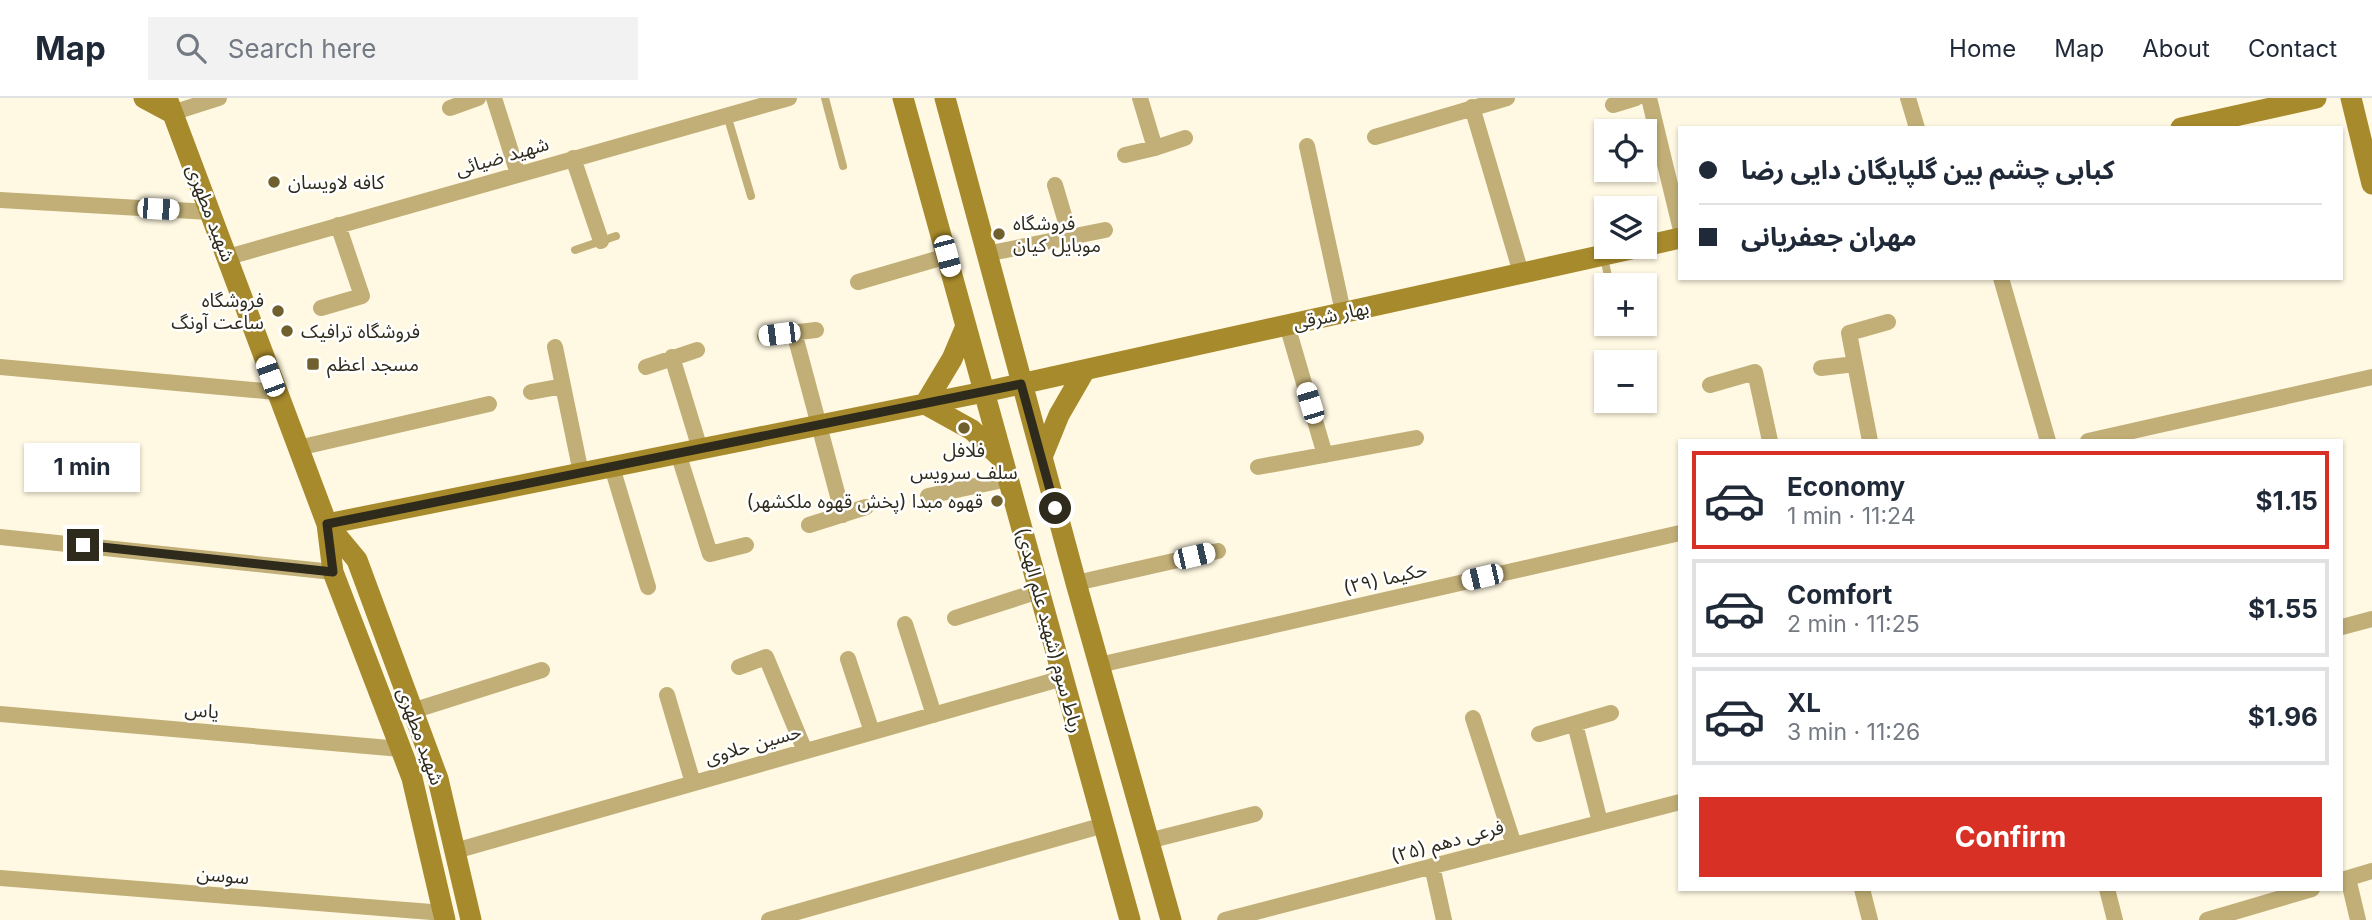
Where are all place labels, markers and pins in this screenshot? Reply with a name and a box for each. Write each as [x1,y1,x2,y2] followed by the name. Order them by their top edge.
[288,171,386,194] place label: کافه لاویسان
[266,174,282,190] marker: کافه لاویسان
[1013,212,1101,257] place label: فروشگاه موبایل کیان
[991,226,1007,242] marker: فروشگاه موبایل کیان
[171,289,264,334] place label: فروشگاه ساعت آونگ
[270,303,286,319] marker: فروشگاه ساعت آونگ
[301,320,420,343] place label: فروشگاه ترافیک
[279,323,295,339] marker: فروشگاه ترافیک
[327,353,419,379] place label: مسجد اعظم
[305,356,321,372] marker: مسجد اعظم
[956,420,972,436] marker: فلافل سلف سرویس
[910,439,1018,484] place label: فلافل سلف سرویس
[747,490,983,514] place label: قهوه مبدا (پخش قهوه ملکشهر)
[989,493,1005,509] marker: قهوه مبدا (پخش قهوه ملکشهر)

